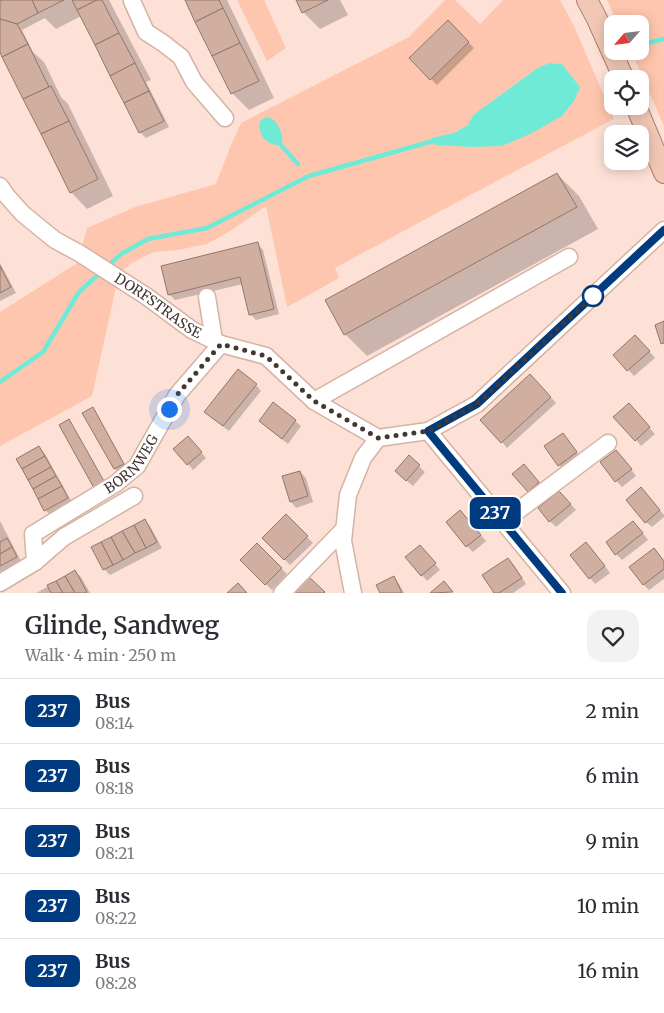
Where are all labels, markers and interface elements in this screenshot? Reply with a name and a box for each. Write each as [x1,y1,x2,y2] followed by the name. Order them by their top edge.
[604,15,649,60] north arrow
[604,15,649,170] map controls
[604,70,649,115] button: locate
[604,125,649,170] button: layers
[111,269,205,342] street label: DORFSTRASSE
[582,285,604,307] unlabelled marker
[157,397,182,422] your location
[101,431,162,497] street label: BORNWEG
[466,497,524,529] line badge: 237
[480,501,510,524] text: 237
[25,610,219,641] text: Glinde, Sandweg
[587,610,639,662] button: heart
[25,645,176,665] text: Walk · 4 min · 250 m
[95,689,130,713] text: Bus
[37,699,68,722] text: 237
[586,699,639,723] text: 2 min
[95,713,134,733] text: 08:14
[95,754,130,778] text: Bus
[37,764,68,787] text: 237
[585,764,639,788] text: 6 min
[95,778,134,798] text: 08:18
[95,819,130,843] text: Bus
[37,829,68,852] text: 237
[585,829,639,853] text: 9 min
[95,843,134,863] text: 08:21
[95,884,130,908] text: Bus
[37,894,68,917] text: 237
[577,894,639,918] text: 10 min
[95,908,137,928] text: 08:22
[95,949,130,973] text: Bus
[37,959,68,982] text: 237
[578,959,639,983] text: 16 min
[95,973,137,993] text: 08:28

